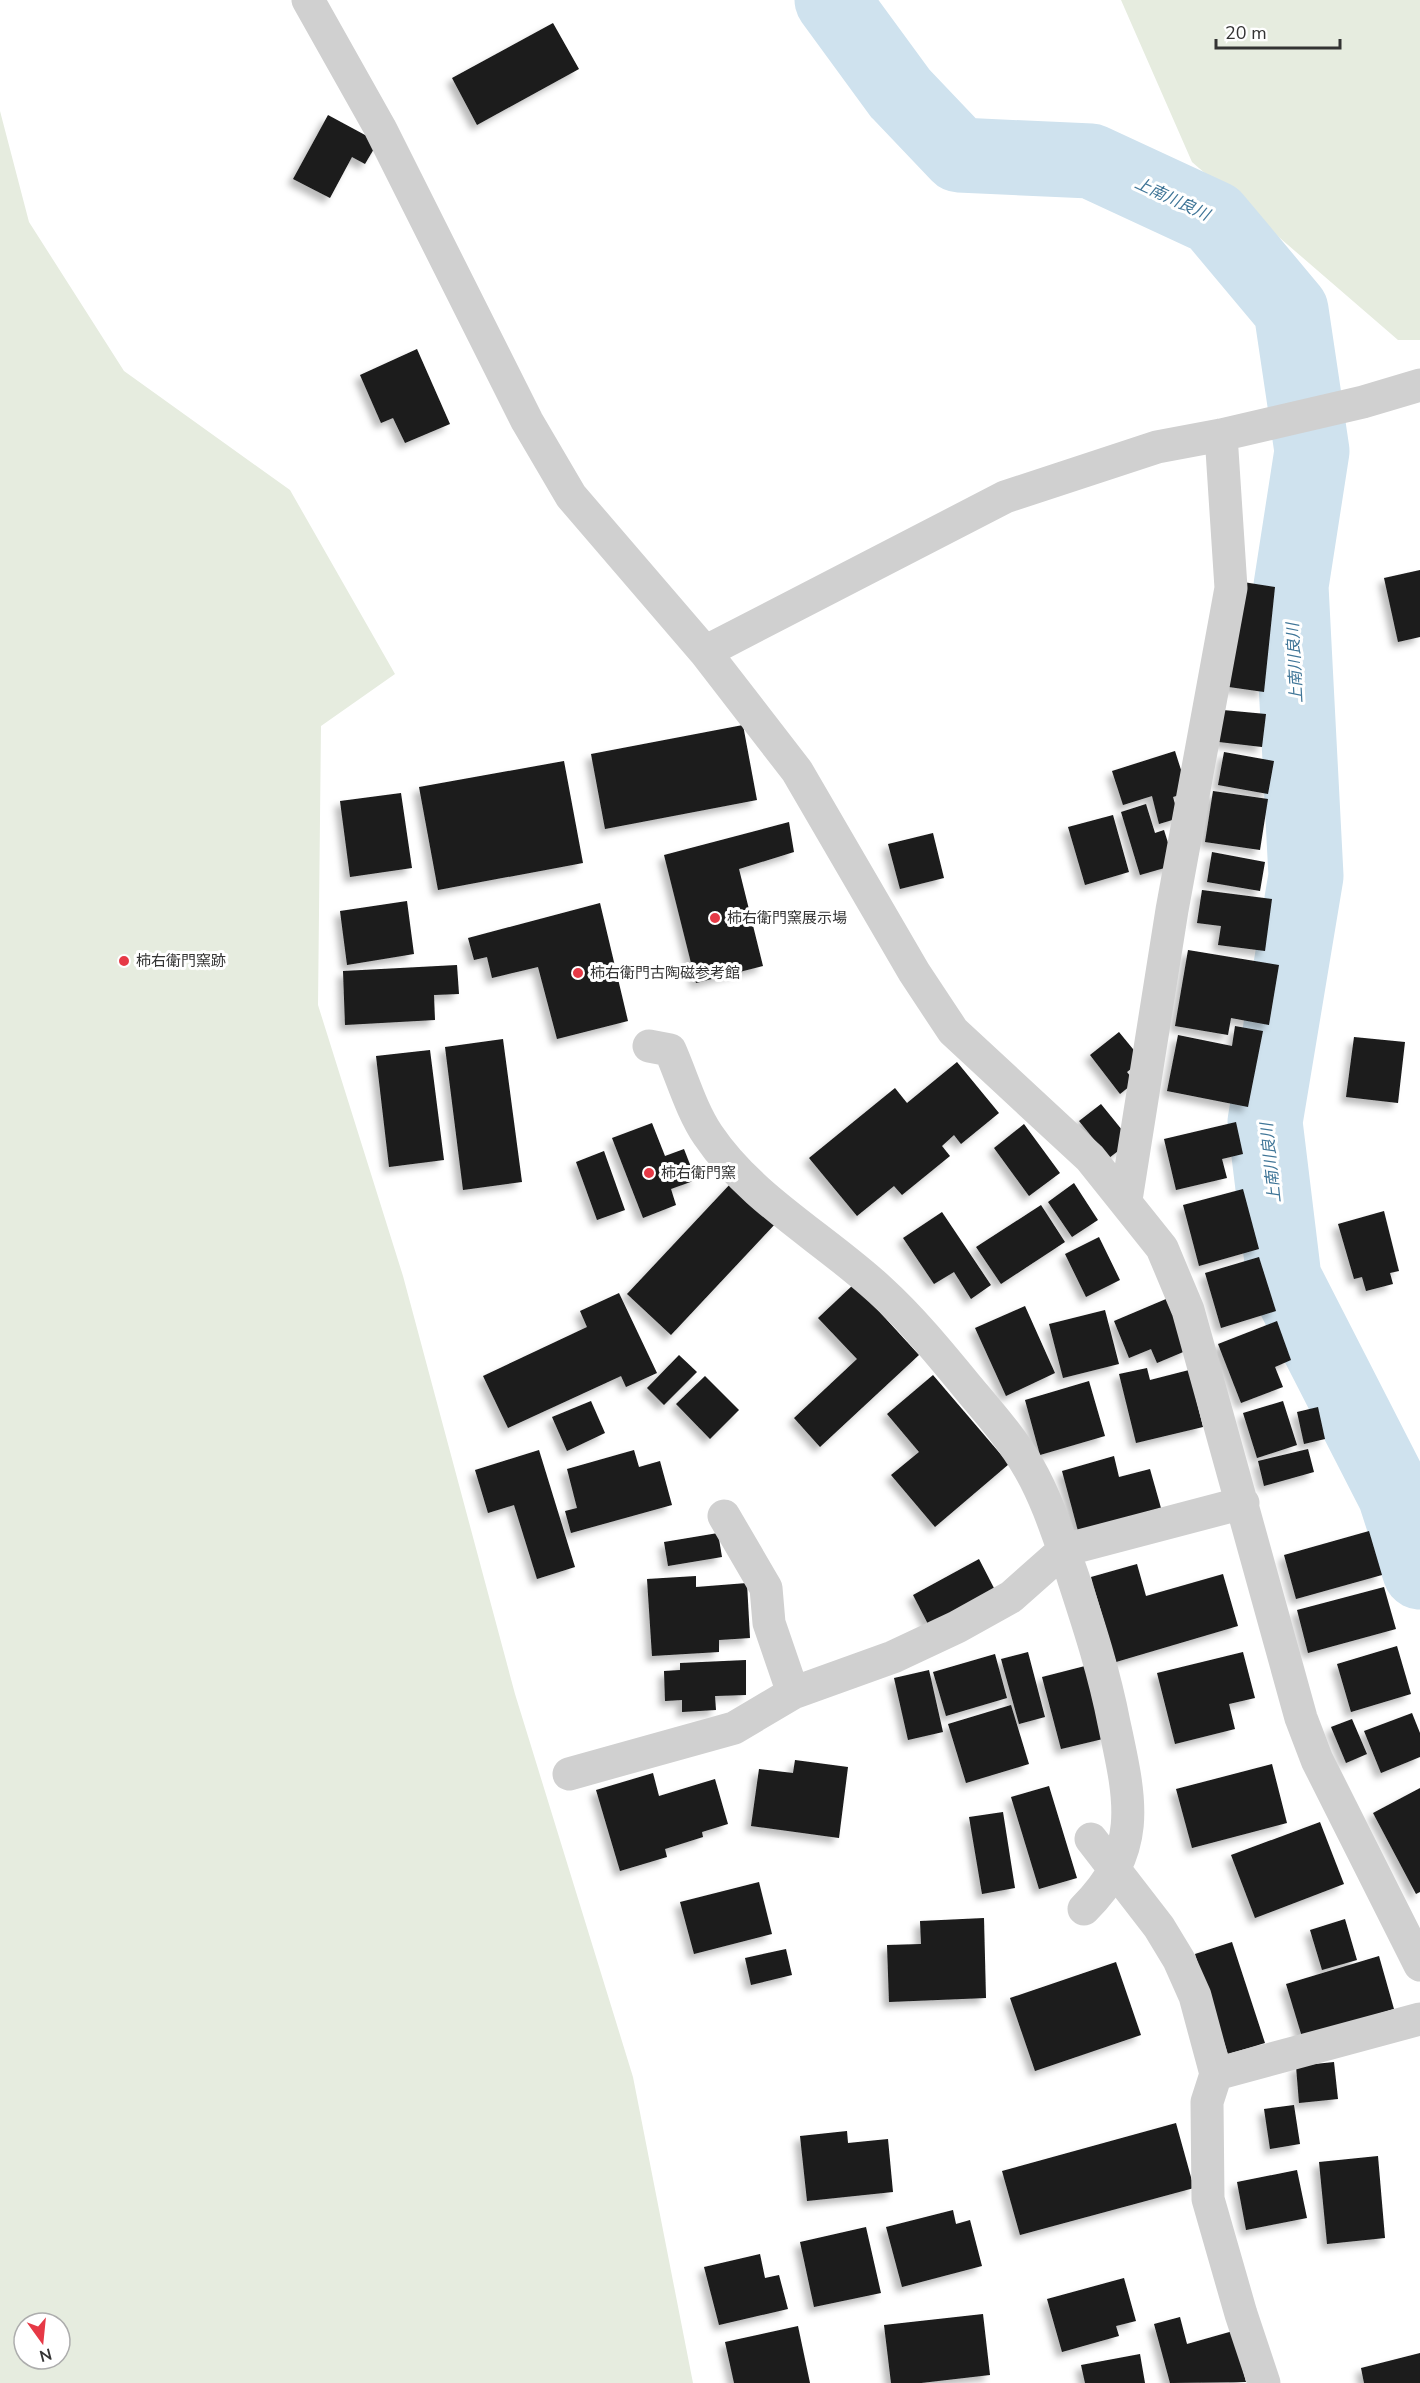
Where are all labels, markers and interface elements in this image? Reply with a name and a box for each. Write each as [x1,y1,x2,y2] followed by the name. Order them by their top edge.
[1216,12,1340,50] scale bar
[1225,21,1267,45] text: 20 m
[1131,172,1215,227] water label: 上南川良川
[1282,620,1308,704] water label: 上南川良川
[727,908,847,928] place label: 柿右衛門窯展示場
[708,911,722,925] marker: 柿右衛門窯展示場
[136,951,226,971] place label: 柿右衛門窯跡
[117,954,131,968] marker: 柿右衛門窯跡
[590,963,740,983] place label: 柿右衛門古陶磁参考館
[571,966,585,980] marker: 柿右衛門古陶磁参考館
[1256,1120,1286,1204] water label: 上南川良川
[661,1163,736,1183] place label: 柿右衛門窯
[642,1166,656,1180] marker: 柿右衛門窯
[12,2311,72,2371] north arrow
[37,2342,54,2367] text: N

